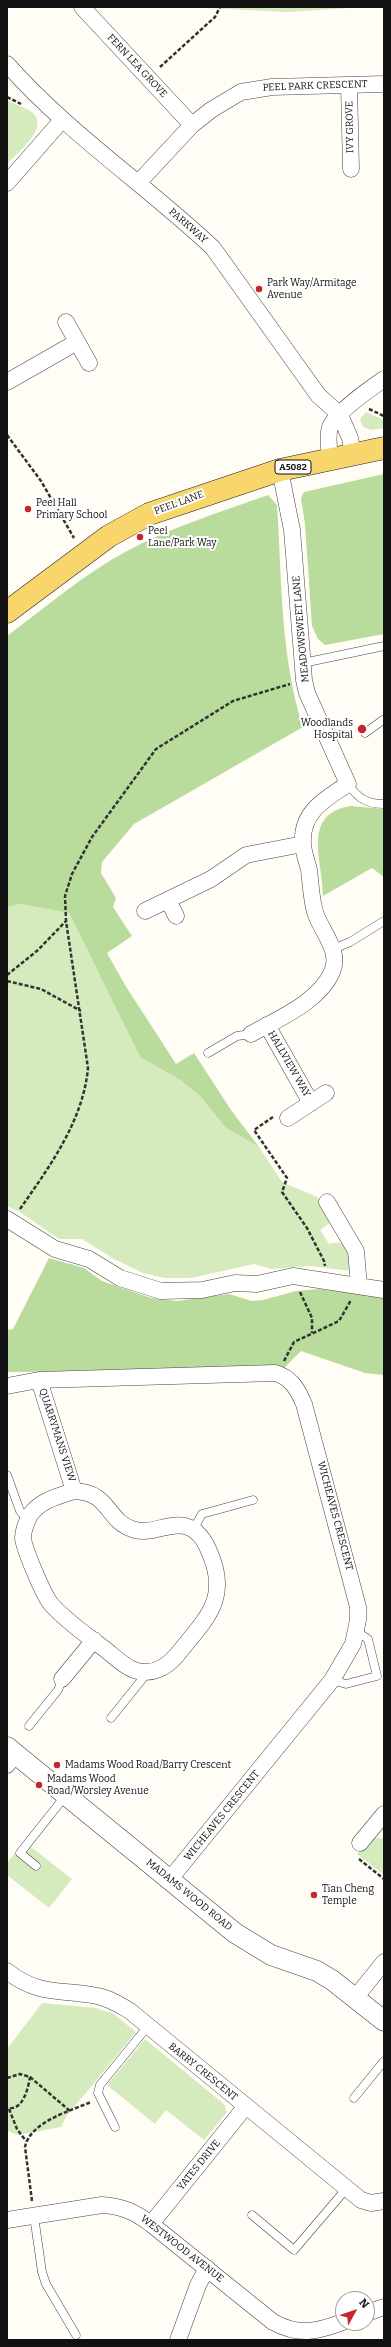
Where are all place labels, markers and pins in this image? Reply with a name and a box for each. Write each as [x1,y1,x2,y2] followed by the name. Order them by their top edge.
[267,277,356,300] place label: Park Way/Armitage Avenue
[254,284,264,294] marker: Park Way/Armitage Avenue
[36,497,107,520] place label: Peel Hall Primary School
[23,504,33,514] marker: Peel Hall Primary School
[148,525,217,548] place label: Peel Lane/Park Way
[135,532,145,542] marker: Peel Lane/Park Way
[301,717,353,740] place label: Woodlands Hospital
[356,723,368,735] marker: Woodlands Hospital
[65,1759,231,1771] place label: Madams Wood Road/Barry Crescent
[52,1760,62,1770] marker: Madams Wood Road/Barry Crescent
[47,1773,149,1796] place label: Madams Wood Road/Worsley Avenue
[34,1780,44,1790] marker: Madams Wood Road/Worsley Avenue
[322,1883,374,1906] place label: Tian Cheng Temple
[309,1890,319,1900] marker: Tian Cheng Temple

